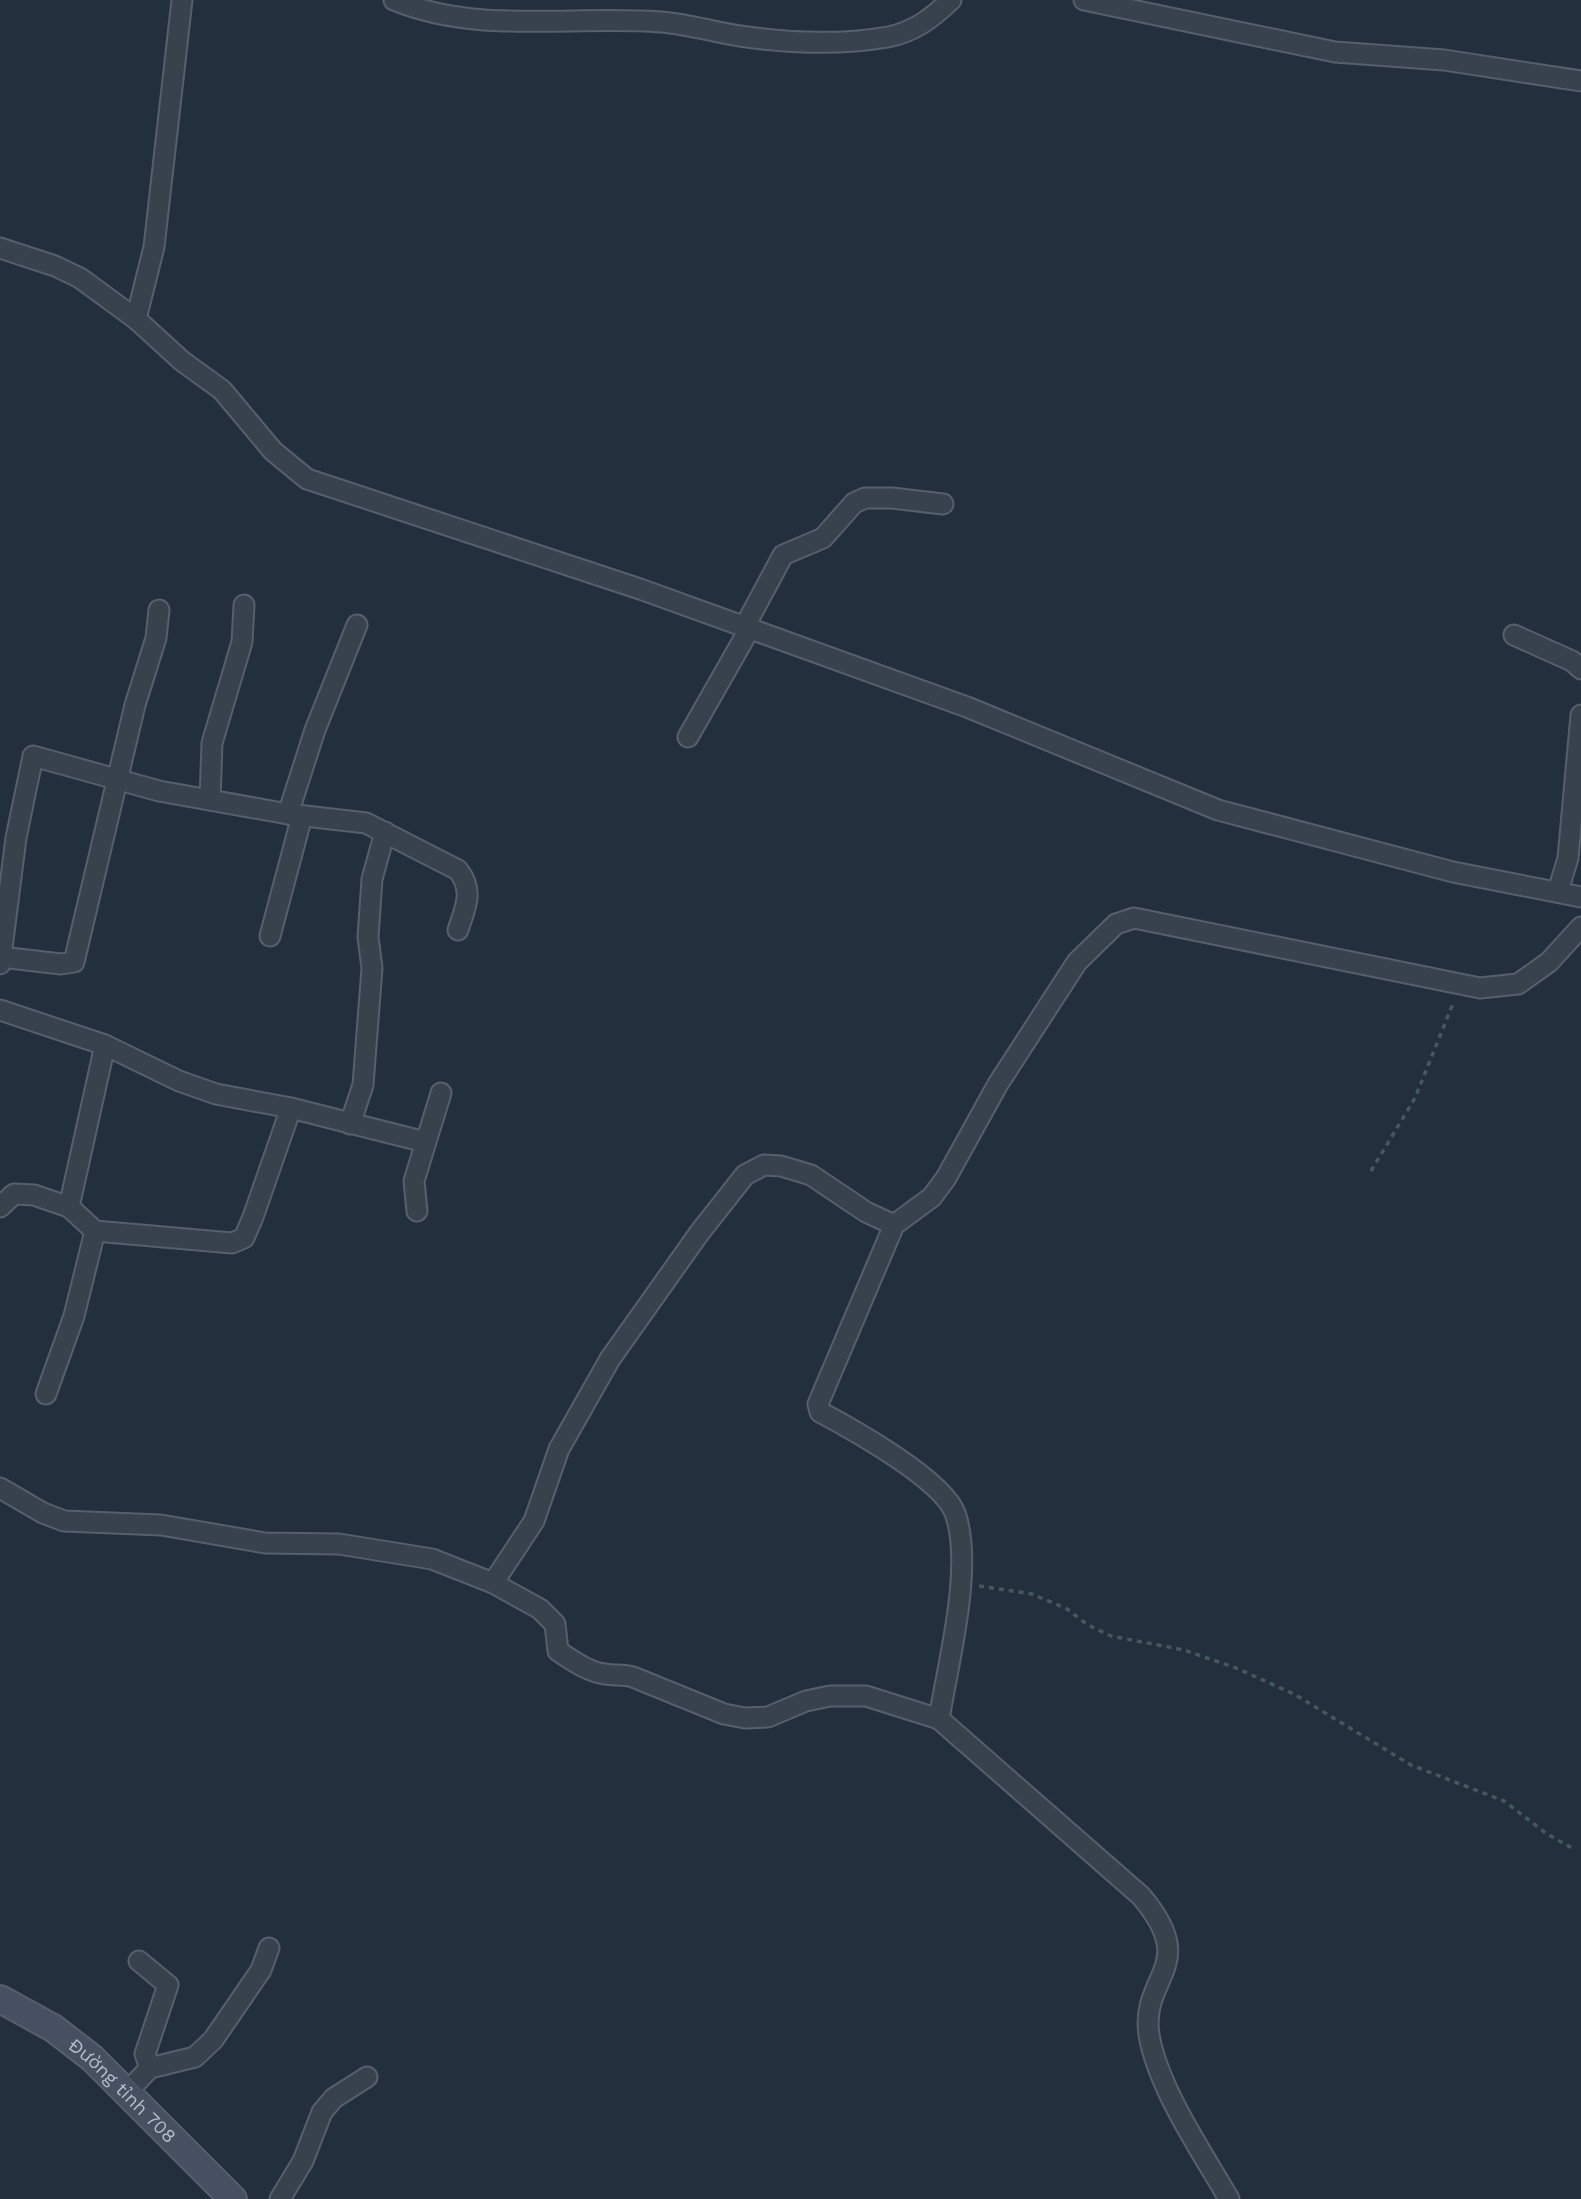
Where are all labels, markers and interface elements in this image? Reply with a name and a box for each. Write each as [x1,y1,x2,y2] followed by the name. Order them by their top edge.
[64,2033,181,2148] street label: Đường tỉnh 708

